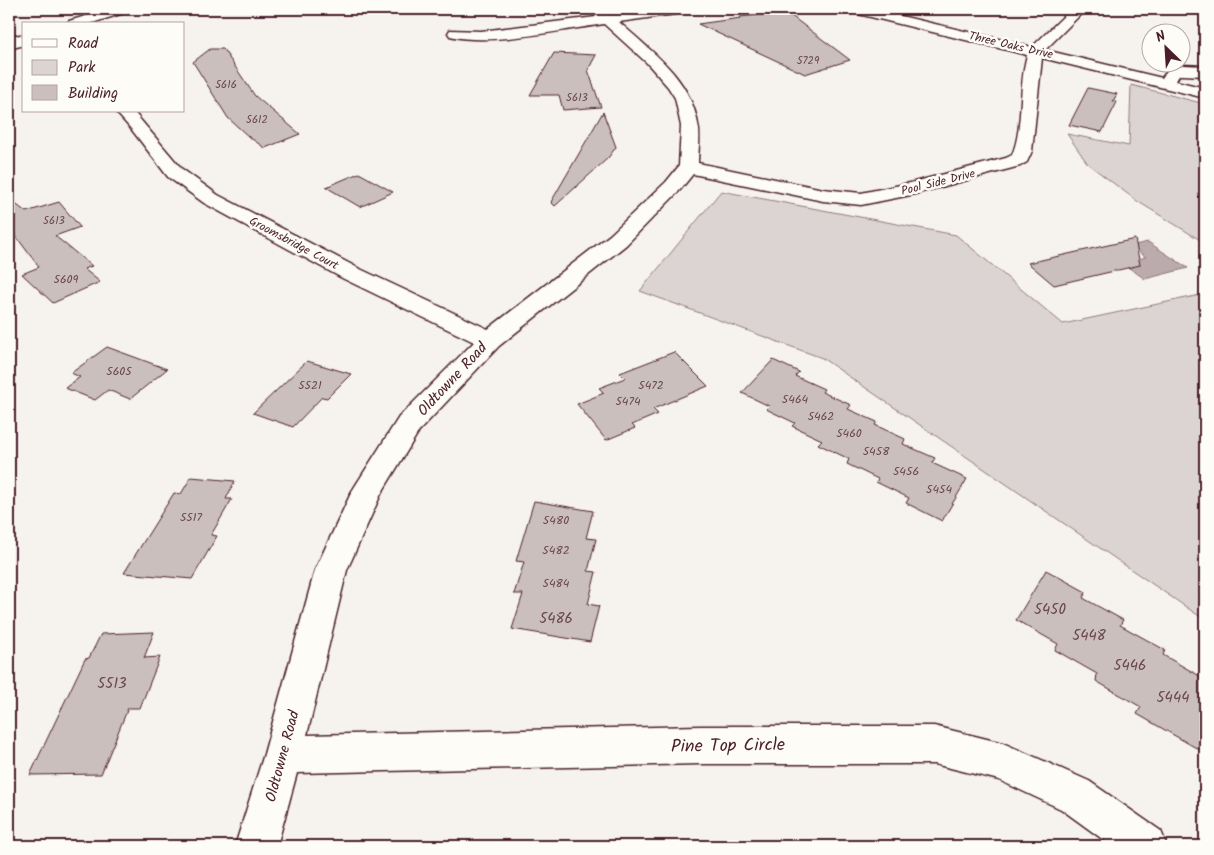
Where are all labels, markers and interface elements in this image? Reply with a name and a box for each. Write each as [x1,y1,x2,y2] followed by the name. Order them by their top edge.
[22,22,185,112] legend
[1142,22,1192,72] north arrow
[1152,25,1170,49] text: N
[967,27,1056,65] street label: Three Oaks Drive
[68,32,99,56] text: Road
[797,52,820,70] house number: 5729
[68,56,96,80] text: Park
[215,76,237,94] house number: 5616
[68,82,118,106] text: Building
[566,89,588,107] house number: 5613
[246,111,268,129] house number: 5612
[899,164,978,201] street label: Pool Side Drive
[43,212,65,230] house number: 5613
[246,212,342,275] street label: Groomsbridge Court
[54,270,79,289] house number: 5609
[412,337,494,422] street label: Oldtowne Road
[106,362,133,381] house number: 5605
[298,376,322,395] house number: 5521
[638,376,664,395] house number: 5472
[782,390,809,409] house number: 5464
[615,392,641,411] house number: 5474
[808,407,834,426] house number: 5462
[836,424,862,443] house number: 5460
[863,442,890,461] house number: 5458
[893,462,919,481] house number: 5456
[926,480,952,499] house number: 5454
[180,508,203,527] house number: 5517
[543,511,569,530] house number: 5480
[542,541,570,560] house number: 5482
[543,574,570,593] house number: 5484
[1034,598,1066,622] house number: 5450
[539,607,573,631] house number: 5486
[1072,624,1107,648] house number: 5448
[1114,654,1146,678] house number: 5446
[97,672,127,696] house number: 5513
[1157,686,1189,710] house number: 5444
[259,707,307,805] street label: Oldtowne Road
[671,731,785,762] street label: Pine Top Circle

